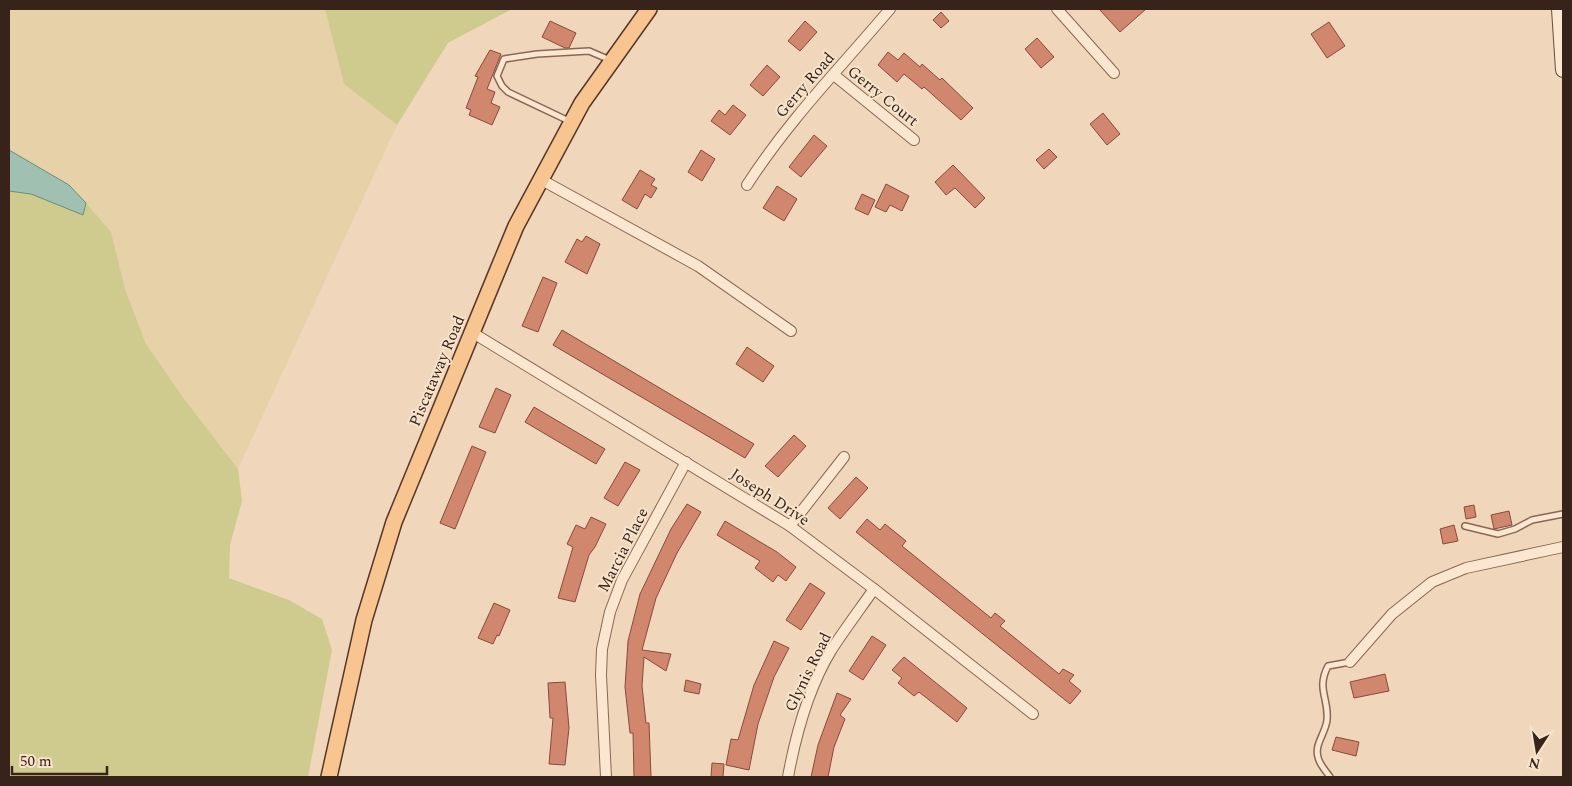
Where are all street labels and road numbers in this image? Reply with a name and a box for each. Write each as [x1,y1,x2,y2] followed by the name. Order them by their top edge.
[770,47,840,123] street label: Gerry Road
[842,60,924,132] street label: Gerry Court
[403,312,471,430] street label: Piscataway Road
[725,462,815,532] street label: Joseph Drive
[591,503,655,597] street label: Marcia Place
[778,628,838,716] street label: Glynis Road

